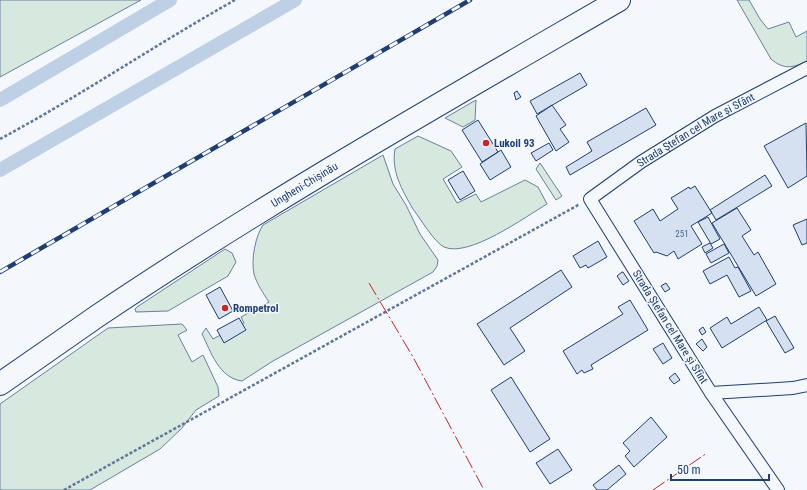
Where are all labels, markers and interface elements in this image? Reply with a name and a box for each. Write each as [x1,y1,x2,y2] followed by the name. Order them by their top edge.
[634,90,757,169] street label: Strada Ștefan cel Mare și Sfânt
[494,137,535,150] place label: Lukoil 93
[481,138,491,148] marker: Lukoil 93
[269,159,340,210] street label: Ungheni-Chișinău
[675,229,689,239] house number: 251
[630,268,710,386] street label: Strada Ștefan cel Mare și Sfînt
[233,302,279,315] place label: Rompetrol
[220,303,230,313] marker: Rompetrol
[671,456,769,482] scale bar
[677,463,701,477] text: 50 m

